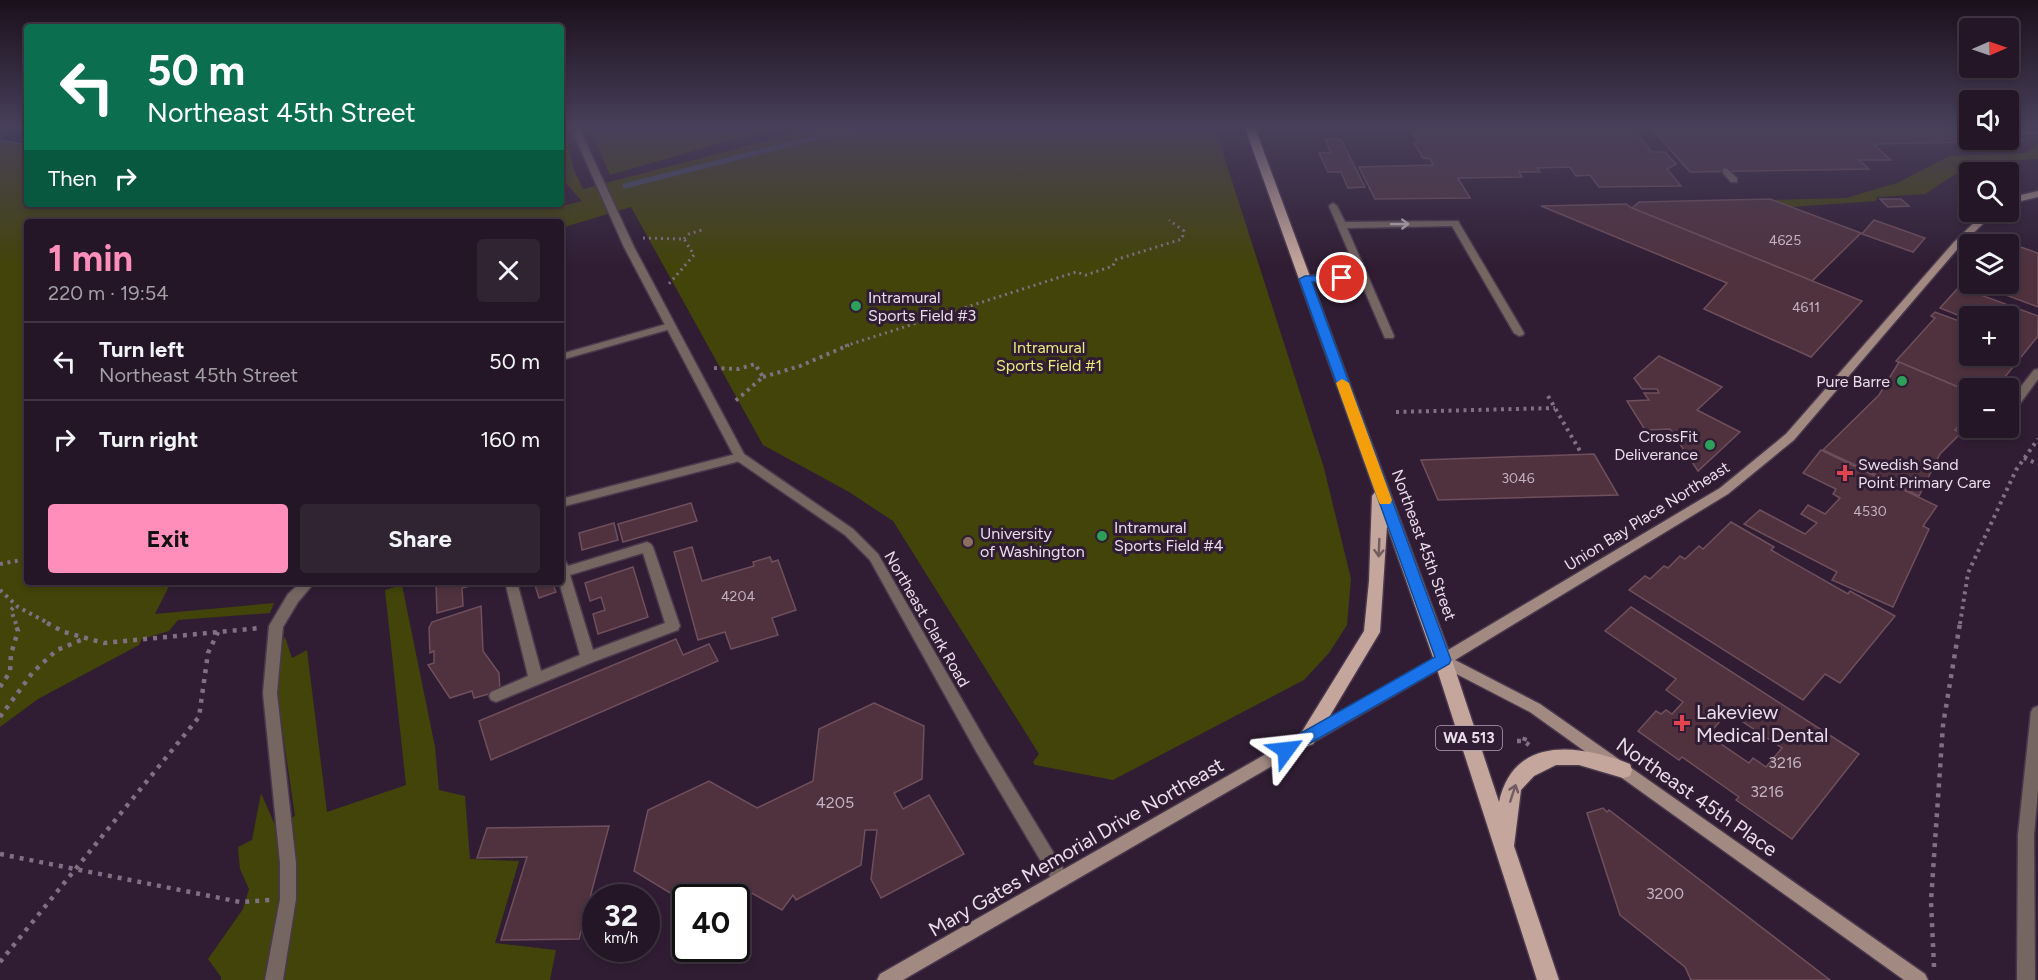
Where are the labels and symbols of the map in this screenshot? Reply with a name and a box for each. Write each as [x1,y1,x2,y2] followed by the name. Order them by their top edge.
[1959,18,2019,78] north arrow
[1390,218,1410,230] one-way arrow
[1769,232,1801,249] house number: 4625
[1316,252,1367,303] pin
[868,288,976,325] place label: Intramural Sports Field #3
[849,299,863,313] marker: Intramural Sports Field #3
[1792,299,1820,316] house number: 4611
[996,338,1102,375] park label: Intramural Sports Field #1
[1816,372,1890,391] place label: Pure Barre
[1895,374,1909,388] marker: Pure Barre
[1614,427,1698,464] place label: CrossFit Deliverance
[1703,438,1717,452] marker: CrossFit Deliverance
[1858,455,1991,492] place label: Swedish Sand Point Primary Care
[1561,457,1733,575] street label: Union Bay Place Northeast
[1836,464,1854,482] marker: Swedish Sand Point Primary Care
[1388,467,1460,623] street label: Northeast 45th Street
[1501,470,1535,487] house number: 3046
[1853,503,1887,520] house number: 4530
[1114,518,1223,555] place label: Intramural Sports Field #4
[980,524,1085,561] place label: University of Washington
[1095,529,1109,543] marker: Intramural Sports Field #4
[961,535,975,549] marker: University of Washington
[1373,537,1384,557] one-way arrow
[880,548,974,690] street label: Northeast Clark Road
[721,588,755,605] house number: 4204
[1696,700,1829,747] place label: Lakeview Medical Dental
[1673,714,1691,732] marker: Lakeview Medical Dental
[1254,718,1318,782] position arrow
[1436,726,1502,750] road number: WA 513
[1612,732,1782,862] street label: Northeast 45th Place
[924,752,1228,942] street label: Mary Gates Memorial Drive Northeast
[1768,753,1802,772] house number: 3216
[1750,782,1784,801] house number: 3216
[1508,783,1519,802] one-way arrow
[816,793,854,812] house number: 4205
[672,884,750,962] speed limit sign: 40
[1646,884,1684,903] house number: 3200

